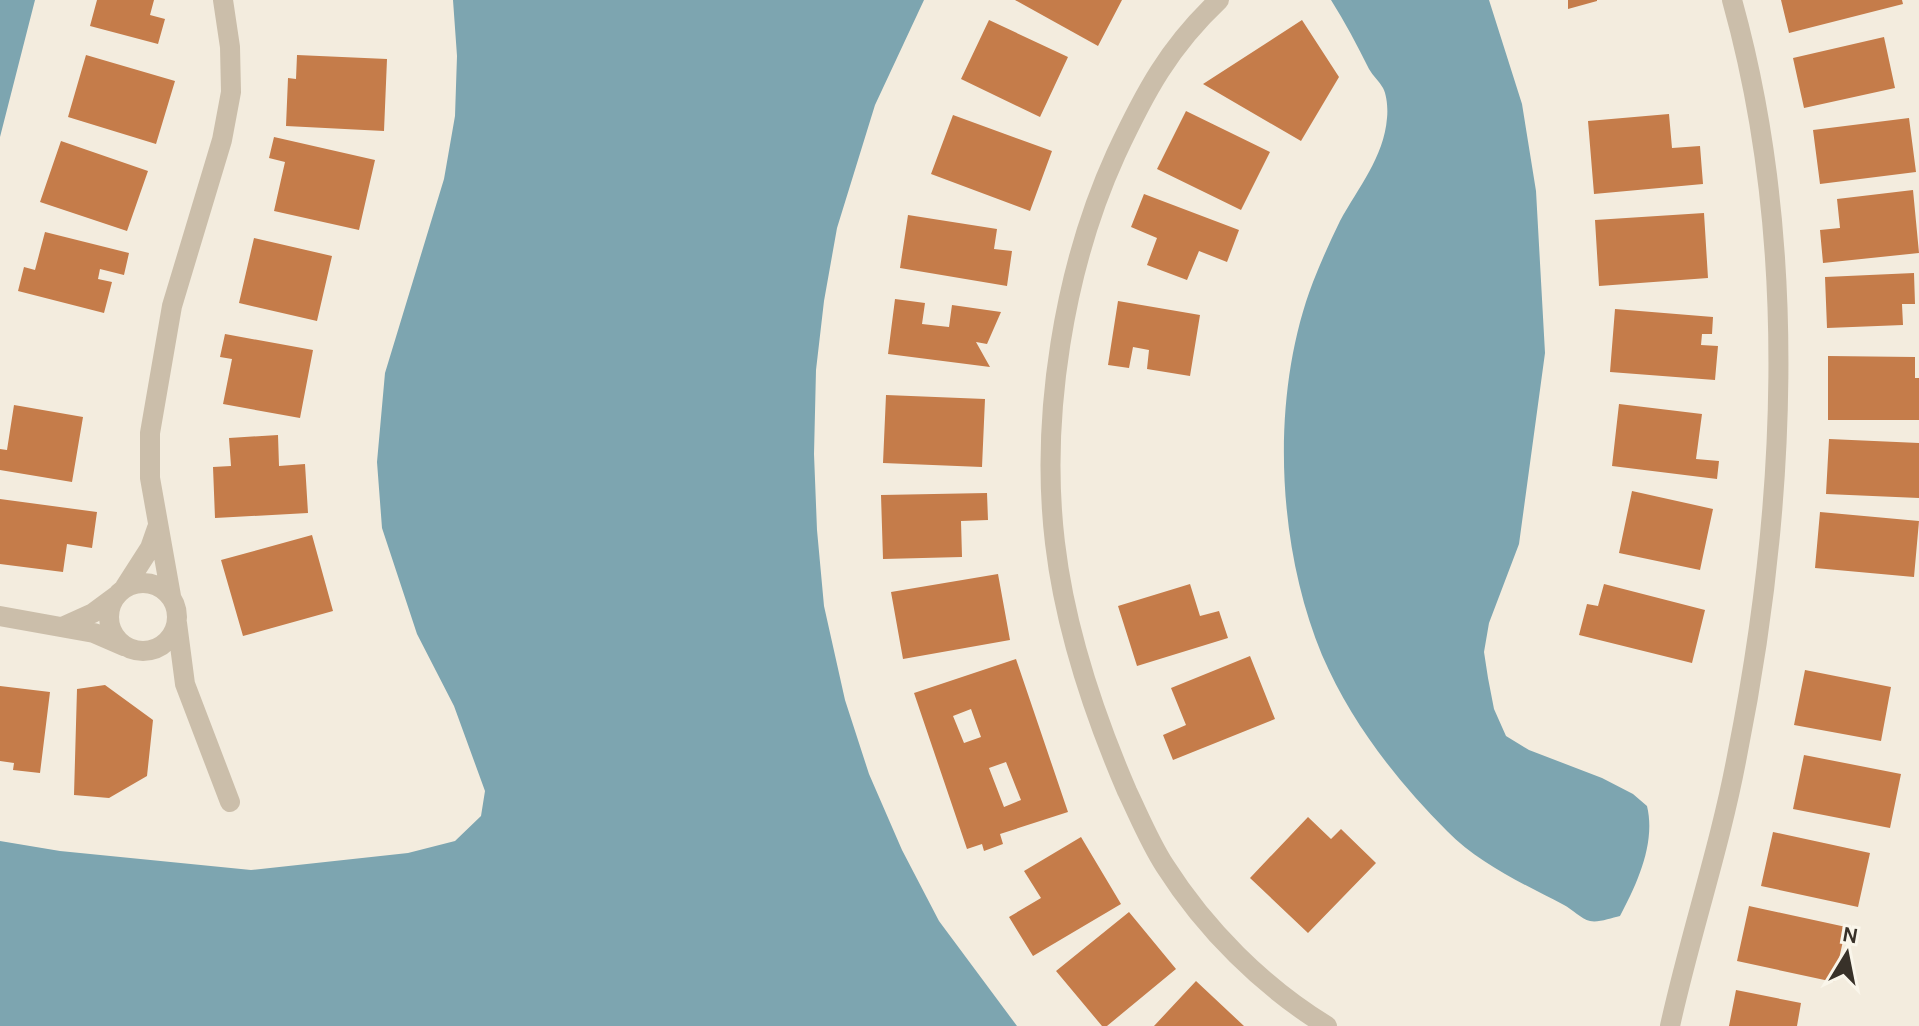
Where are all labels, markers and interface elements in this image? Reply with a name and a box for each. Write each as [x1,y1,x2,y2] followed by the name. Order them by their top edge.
[1807,914,1887,994] north arrow
[1840,921,1860,949] text: N

